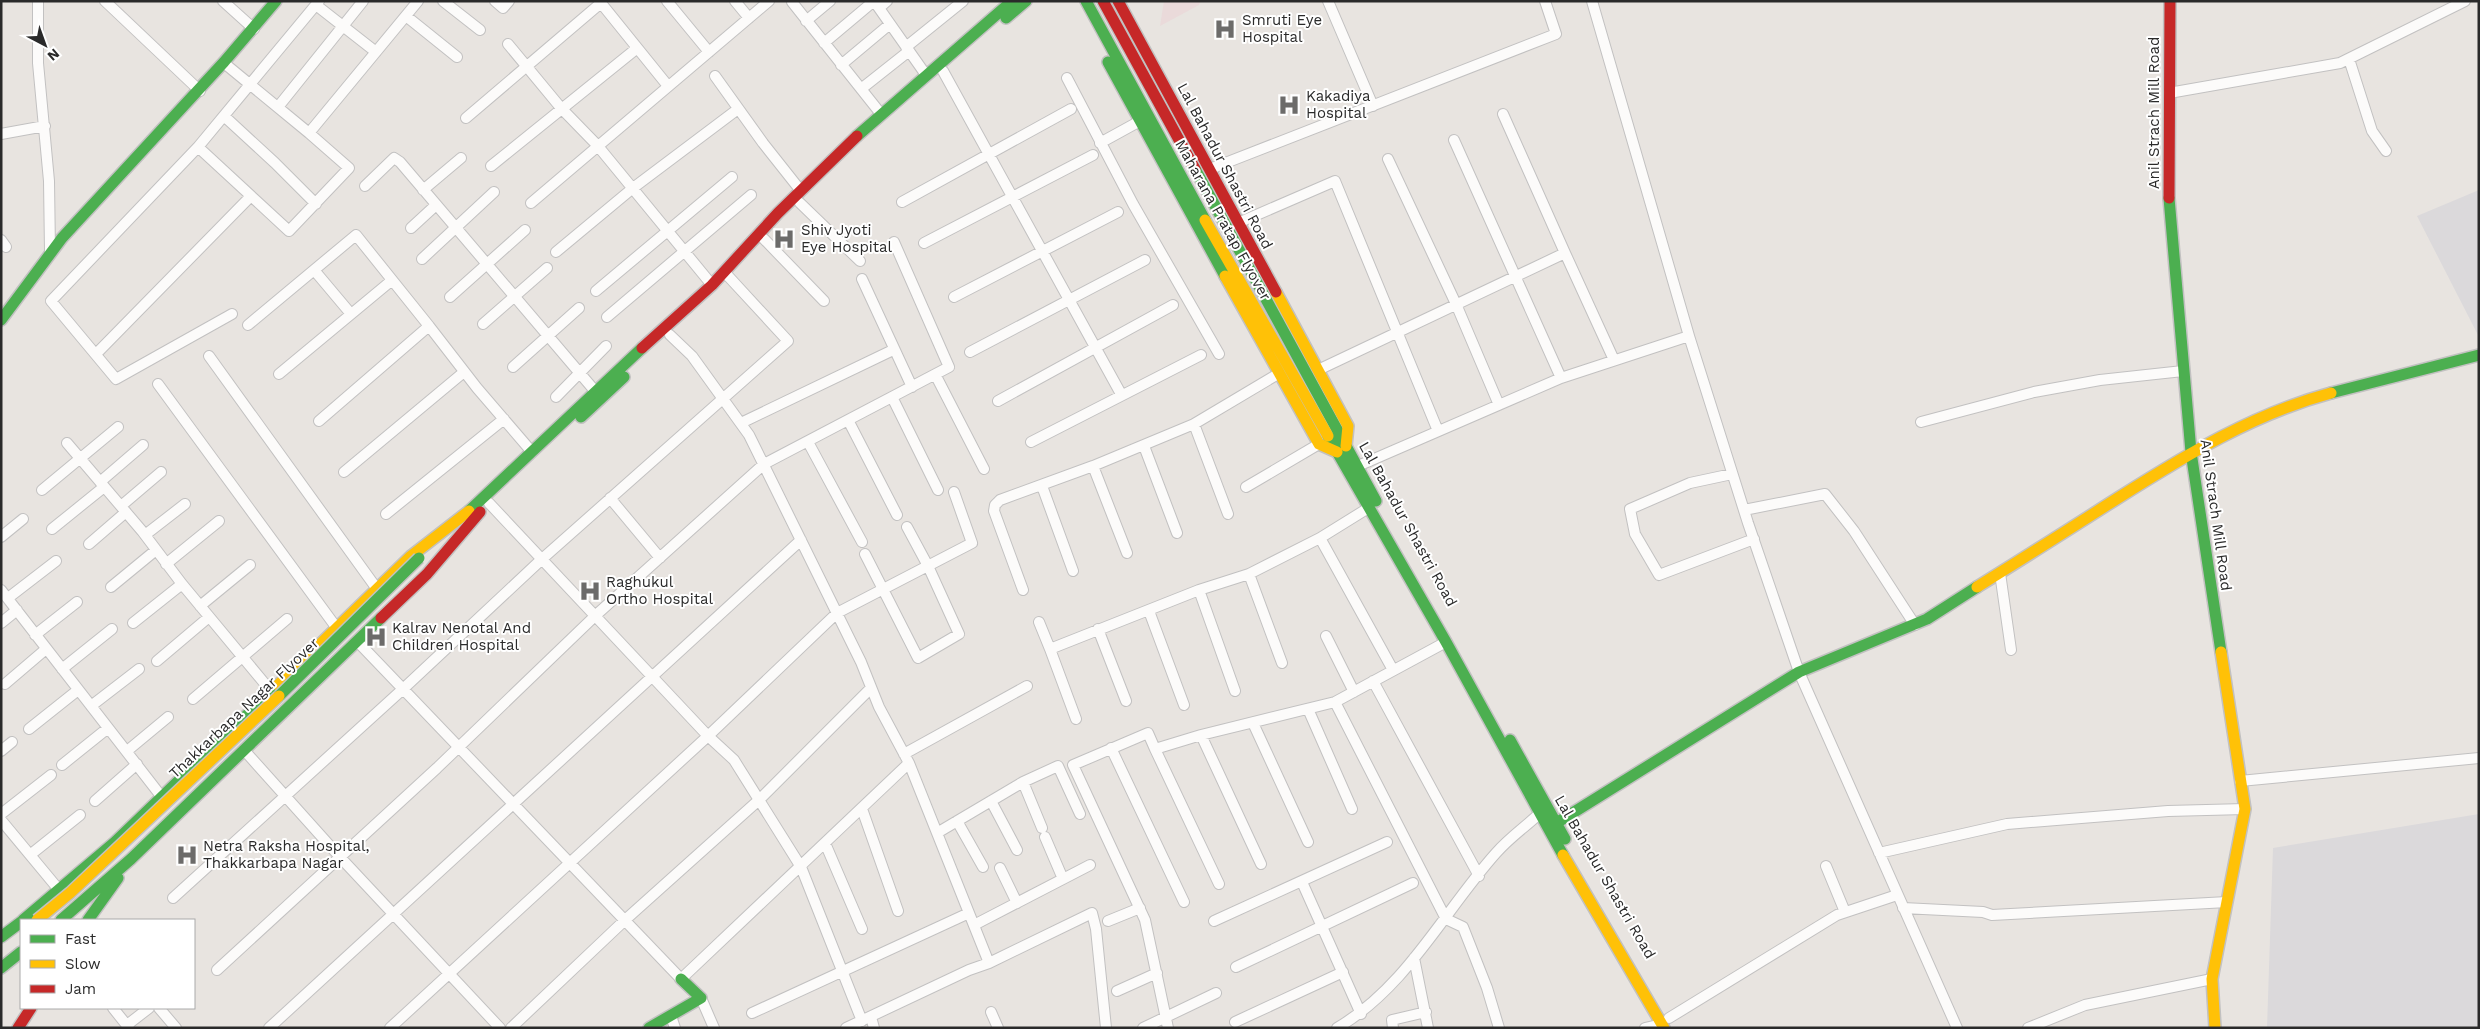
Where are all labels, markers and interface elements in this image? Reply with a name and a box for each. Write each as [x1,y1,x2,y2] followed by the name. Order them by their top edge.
[1242,11,1322,46] place label: Smruti Eye Hospital
[1212,16,1238,42] hospital icon: Smruti Eye Hospital
[20,20,70,70] north arrow
[2145,37,2163,189] street label: Anil Strach Mill Road
[44,45,63,64] text: N
[1173,80,1277,252] street label: Lal Bahadur Shastri Road
[1306,87,1371,122] place label: Kakadiya Hospital
[1276,92,1302,118] hospital icon: Kakadiya Hospital
[1171,136,1275,304] street label: Maharana Pratap Flyover
[801,221,893,256] place label: Shiv Jyoti Eye Hospital
[771,226,797,252] hospital icon: Shiv Jyoti Eye Hospital
[1355,438,1461,610] street label: Lal Bahadur Shastri Road
[2196,438,2236,592] street label: Anil Strach Mill Road
[606,573,713,608] place label: Raghukul Ortho Hospital
[577,578,603,604] hospital icon: Raghukul Ortho Hospital
[392,619,531,654] place label: Kalrav Nenotal And Children Hospital
[363,624,389,650] hospital icon: Kalrav Nenotal And Children Hospital
[165,634,323,782] street label: Thakkarbapa Nagar Flyover
[1551,792,1659,962] street label: Lal Bahadur Shastri Road
[203,837,370,872] place label: Netra Raksha Hospital, Thakkarbapa Nagar
[174,842,200,868] hospital icon: Netra Raksha Hospital, Thakkarbapa Nagar
[20,919,195,1009] legend
[65,930,97,948] text: Fast
[65,955,101,973] text: Slow
[65,980,96,998] text: Jam

